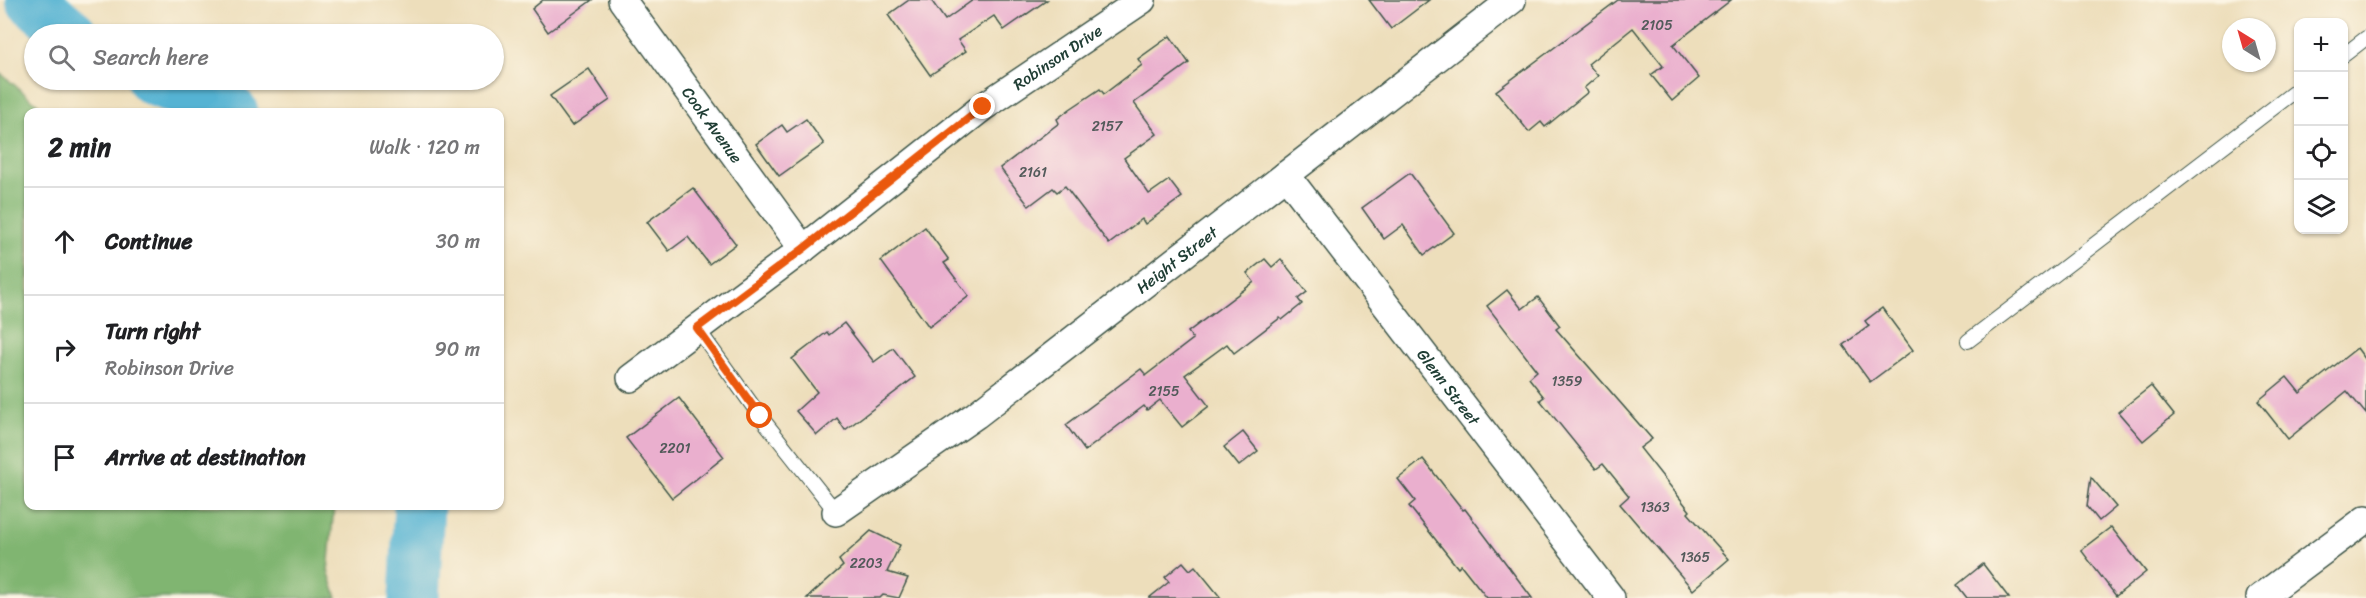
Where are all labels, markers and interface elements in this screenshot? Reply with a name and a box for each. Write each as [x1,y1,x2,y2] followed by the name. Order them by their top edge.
[1641,13,1673,38] house number: 2105
[1007,16,1109,98] street label: Robinson Drive
[2222,18,2276,72] north arrow
[2294,18,2348,234] map controls
[2294,18,2348,72] button: +
[24,24,504,90] search box
[93,38,209,77] text: Search here
[45,41,78,74] icon: search
[2294,72,2348,126] button: −
[674,80,750,170] street label: Cook Avenue
[969,93,995,119] route end
[1092,114,1123,139] house number: 2157
[48,124,111,170] text: 2 min
[2294,126,2348,180] button: locate
[369,130,480,165] text: Walk · 120 m
[1019,160,1047,185] house number: 2161
[2294,180,2348,234] button: layers
[1129,218,1225,301] street label: Height Street
[105,222,193,261] text: Continue
[436,224,480,259] text: 30 m
[48,225,81,258] icon: ahead
[105,312,200,351] text: Turn right
[435,332,480,367] text: 90 m
[48,333,81,366] icon: right
[1409,342,1488,432] street label: Glenn Street
[105,351,234,386] text: Robinson Drive
[1552,369,1583,394] house number: 1359
[1148,379,1180,404] house number: 2155
[746,402,772,428] route start
[659,436,691,461] house number: 2201
[105,438,306,477] text: Arrive at destination
[48,441,81,474] icon: arrive
[1640,495,1670,520] house number: 1363
[1680,545,1711,570] house number: 1365
[850,551,883,576] house number: 2203

